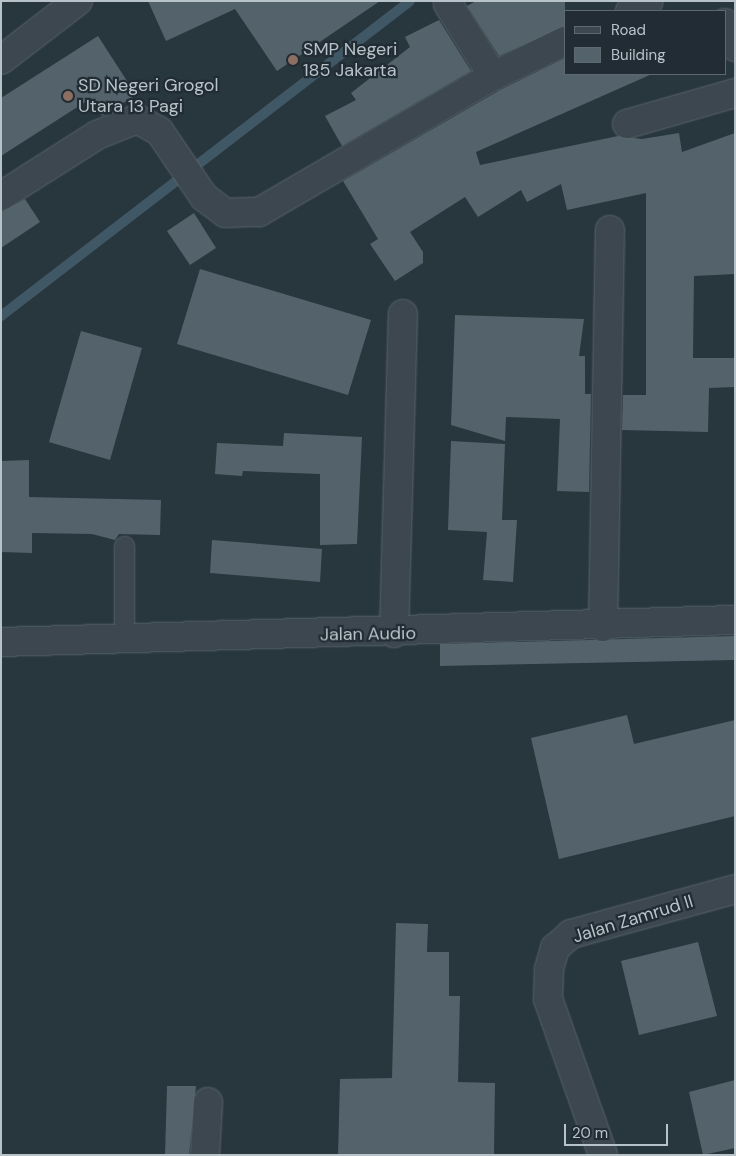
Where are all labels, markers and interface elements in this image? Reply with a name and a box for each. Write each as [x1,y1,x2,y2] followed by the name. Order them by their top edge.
[564,10,726,75] legend
[611,20,646,40] text: Road
[303,39,397,82] place label: SMP Negeri 185 Jakarta
[611,45,666,65] text: Building
[287,54,299,66] marker: SMP Negeri 185 Jakarta
[78,75,219,118] place label: SD Negeri Grogol Utara 13 Pagi
[62,90,74,102] marker: SD Negeri Grogol Utara 13 Pagi
[320,622,416,646] street label: Jalan Audio
[570,890,696,948] street label: Jalan Zamrud II
[566,1114,670,1146] scale bar
[572,1123,608,1143] text: 20 m

